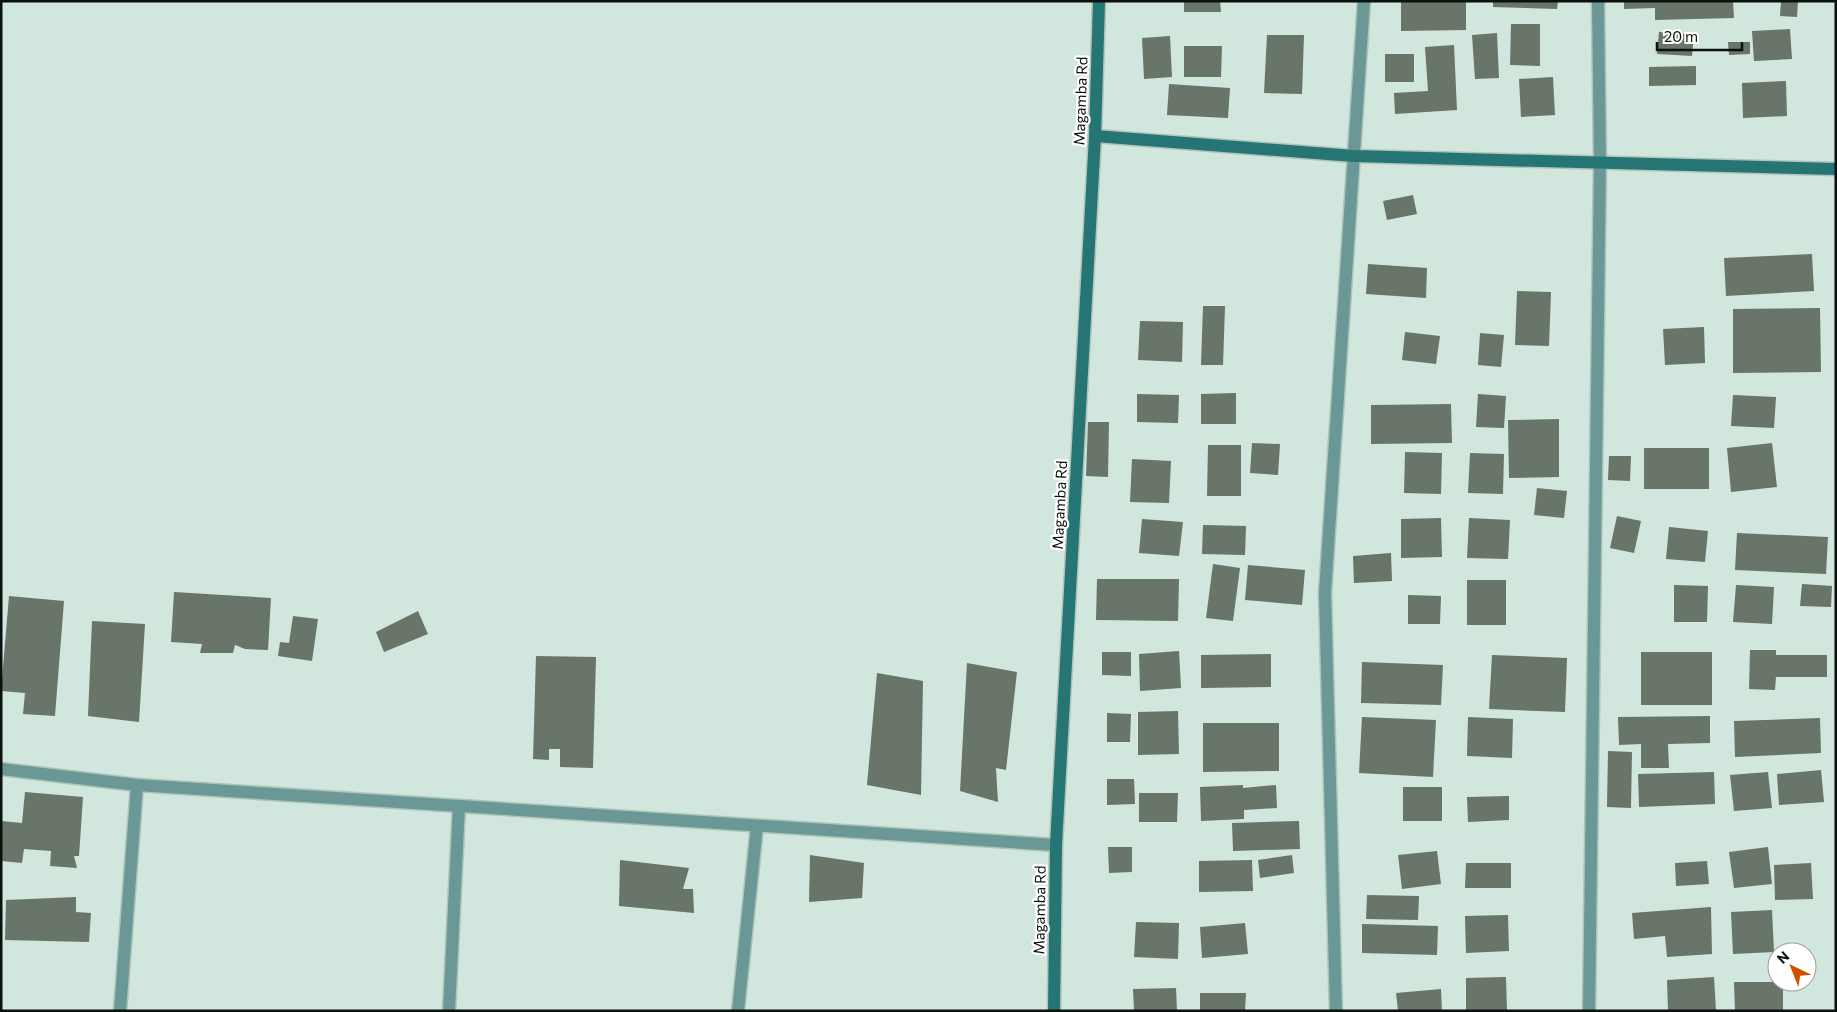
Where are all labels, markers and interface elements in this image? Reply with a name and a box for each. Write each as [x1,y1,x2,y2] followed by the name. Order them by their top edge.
[1657,20,1742,52] scale bar
[1664,27,1698,45] text: 20 m
[1069,56,1091,146] street label: Magamba Rd
[1048,460,1070,550] street label: Magamba Rd
[1029,865,1049,955] street label: Magamba Rd
[1767,942,1817,992] north arrow
[1773,947,1792,967] text: N

